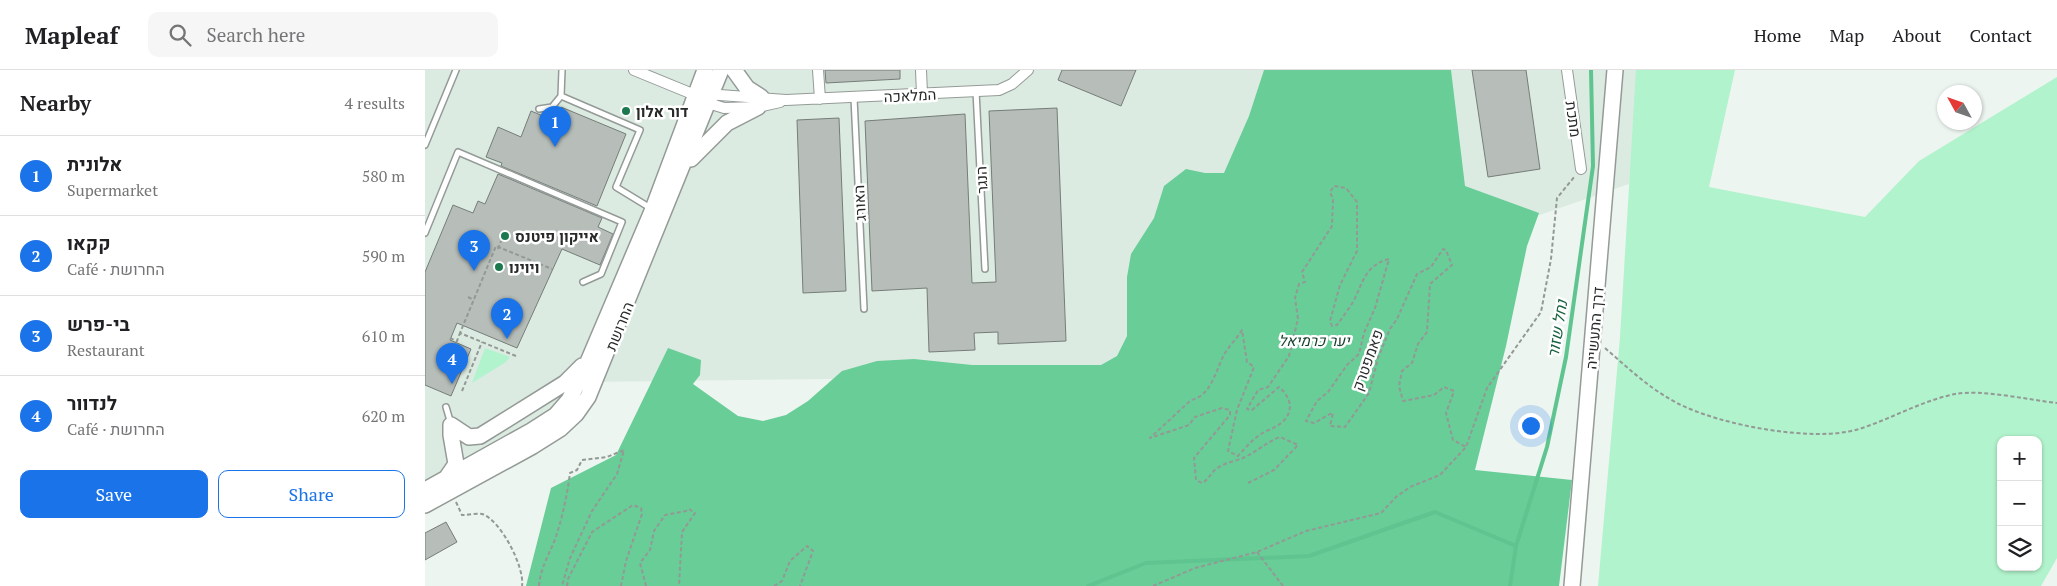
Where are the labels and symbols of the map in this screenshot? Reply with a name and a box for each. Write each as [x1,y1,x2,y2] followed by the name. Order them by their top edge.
[883,84,937,106] street label: המלאכה
[1937,85,1982,130] north arrow
[1562,100,1586,138] street label: מתכת
[636,101,688,121] place label: דור אלון
[620,105,632,117] marker: דור אלון
[539,106,571,147] pin: 1
[970,166,992,194] street label: הנגר
[848,184,870,222] street label: האורג
[515,226,599,246] place label: אייקון פיטנס
[458,230,490,271] pin: 3
[499,230,511,242] marker: אייקון פיטנס
[509,257,539,277] place label: ויוינו
[493,261,505,273] marker: ויוינו
[1580,286,1608,370] street label: דרך התעשייה
[1542,297,1573,360] water label: נחל שזור
[491,298,523,339] pin: 2
[600,299,638,353] street label: החרושת
[1347,327,1387,393] street label: פאמפטרק
[1278,330,1351,350] park label: יער כרמיאל
[436,343,468,384] pin: 4
[1518,413,1544,439] your location

